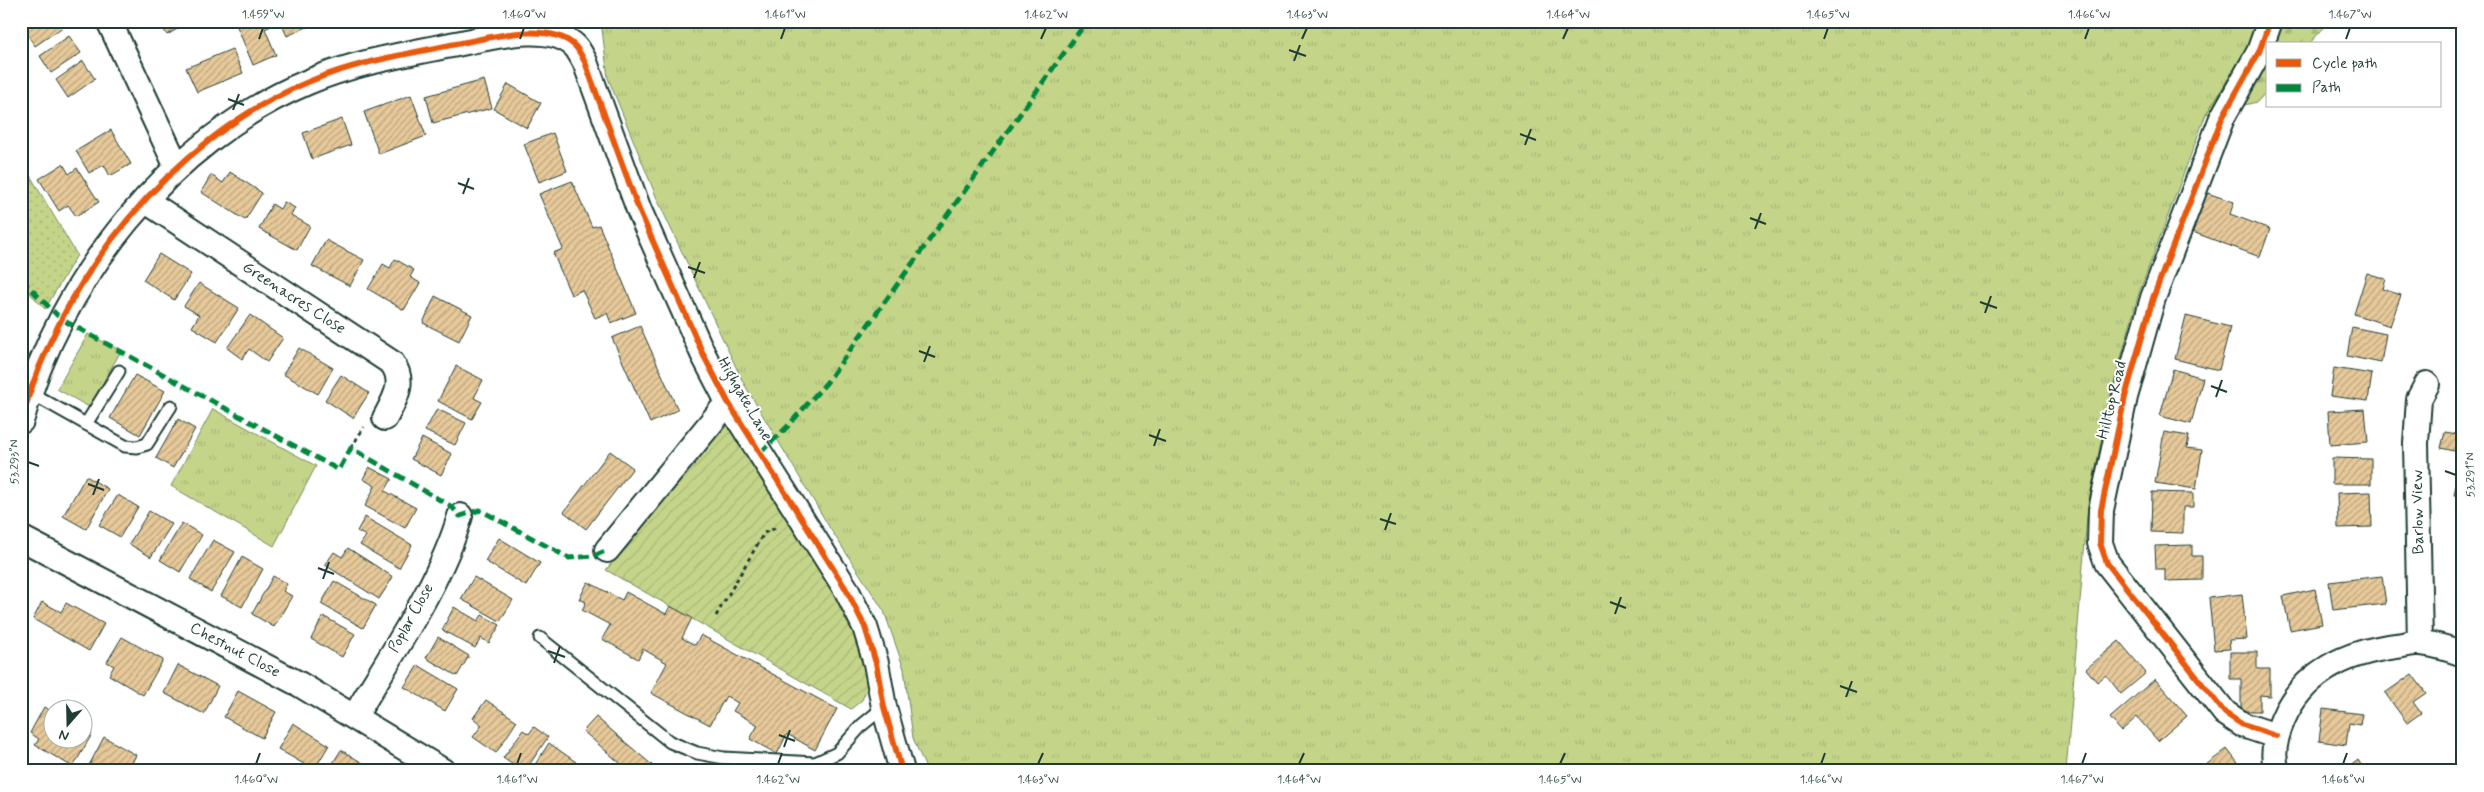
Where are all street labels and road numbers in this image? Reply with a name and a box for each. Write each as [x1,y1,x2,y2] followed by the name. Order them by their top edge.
[238,257,350,339] street label: Greenacres Close
[712,353,777,445] street label: Highgate Lane
[2092,358,2132,442] street label: Hilltop Road
[2407,469,2429,554] street label: Barlow View
[383,580,439,656] street label: Poplar Close
[186,617,284,683] street label: Chestnut Close

